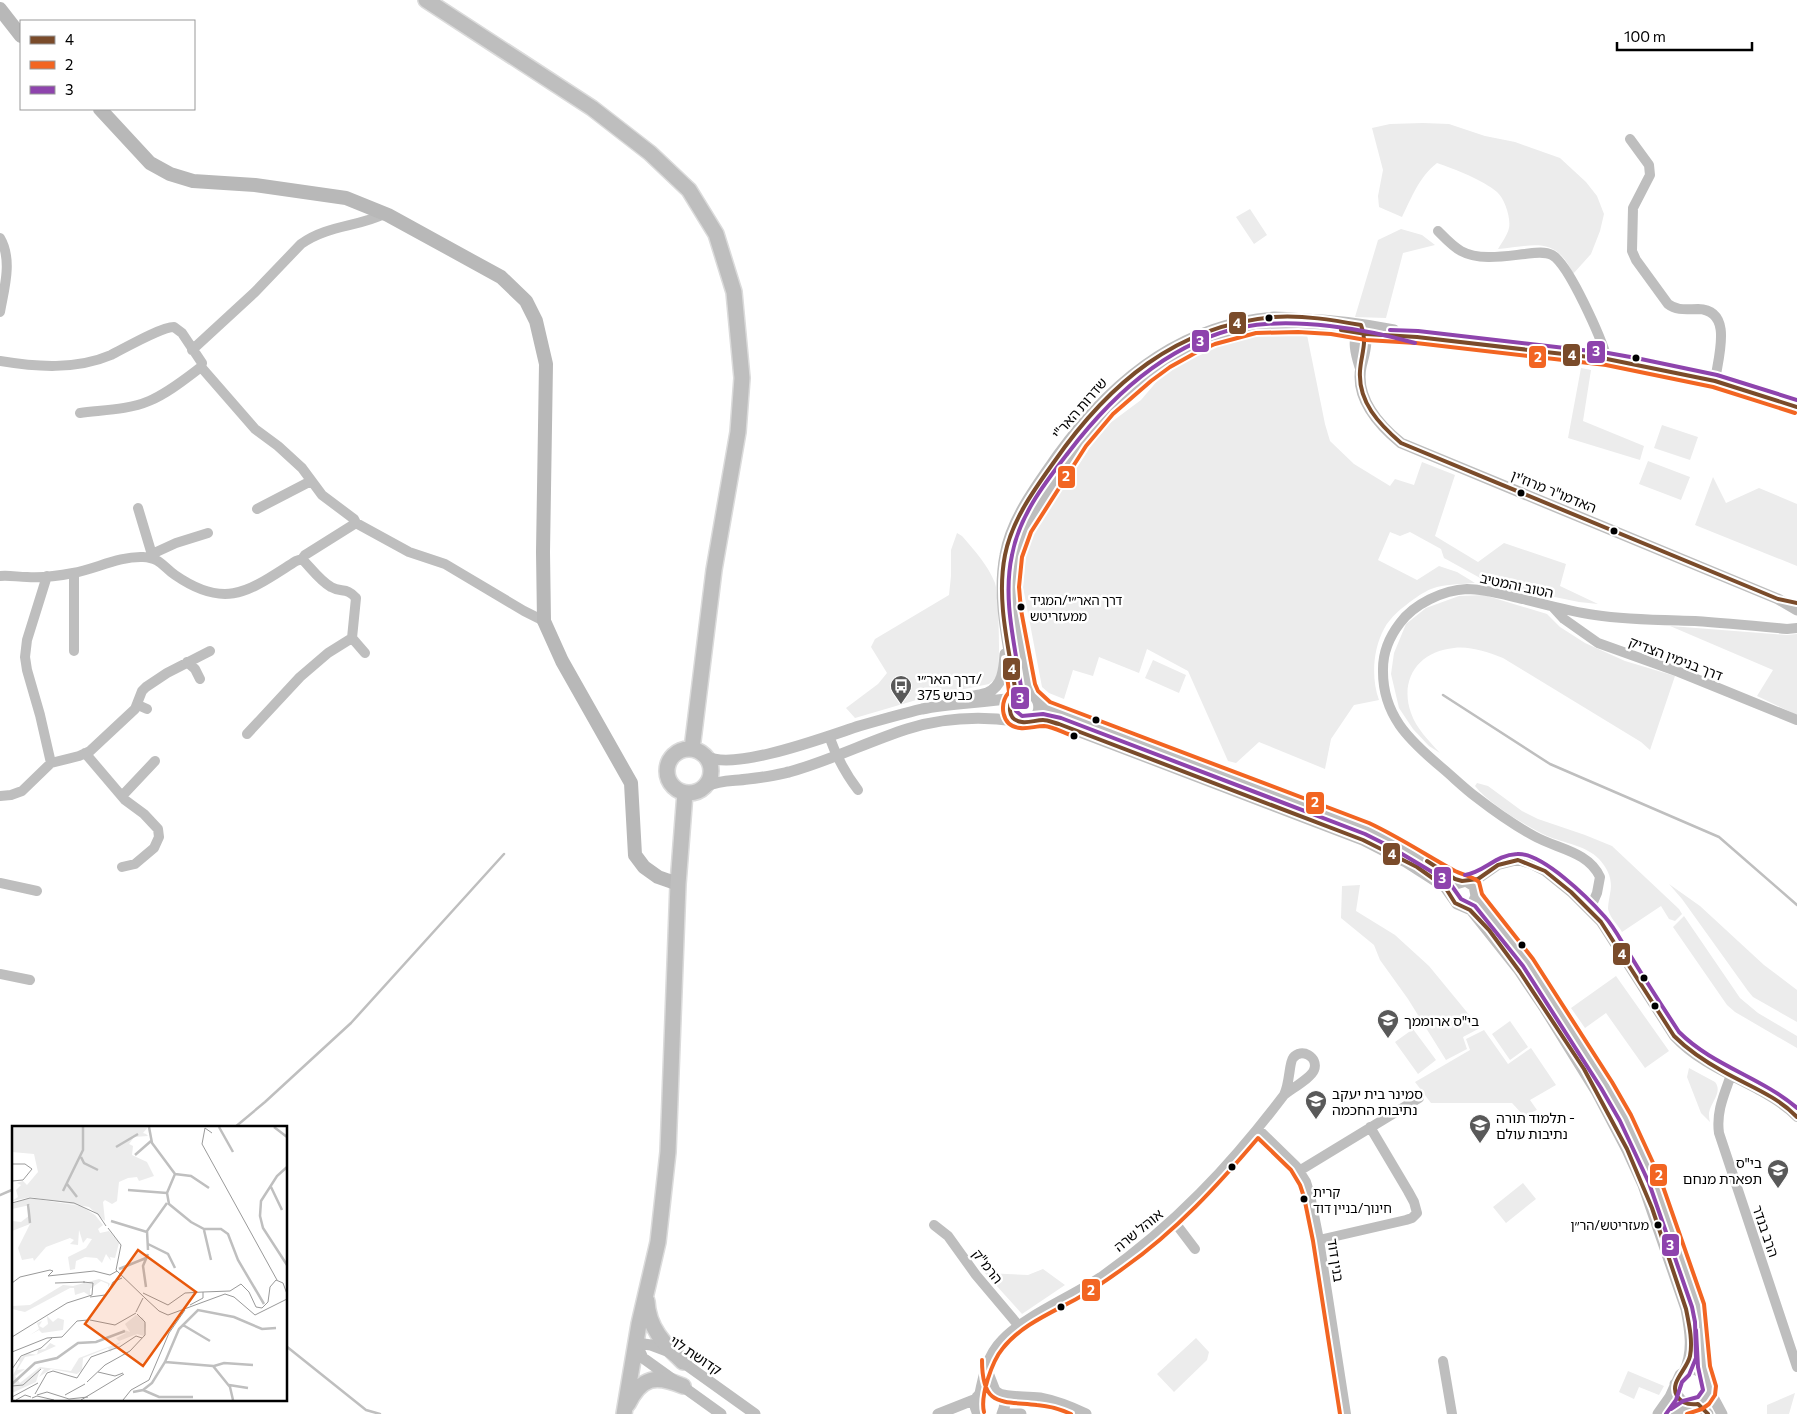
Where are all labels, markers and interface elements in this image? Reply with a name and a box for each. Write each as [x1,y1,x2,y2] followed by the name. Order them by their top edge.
[20,20,195,110] legend
[1617,20,1752,52] scale bar
[1624,27,1666,45] text: 100 m
[65,30,74,48] text: 4
[65,55,73,73] text: 2
[65,80,74,98] text: 3
[1228,311,1247,335] line badge: 4
[1264,313,1274,323] unlabelled marker
[1233,314,1242,331] text: 4
[1191,329,1210,353] line badge: 3
[1196,332,1204,349] text: 3
[1586,340,1606,364] line badge: 3
[1592,342,1600,359] text: 3
[1562,343,1581,367] line badge: 4
[1528,345,1547,369] line badge: 2
[1568,346,1577,363] text: 4
[1534,348,1542,365] text: 2
[1631,353,1641,363] unlabelled marker
[1048,374,1110,442] street label: שדרות האר"י
[1057,465,1076,489] line badge: 2
[1509,466,1599,516] street label: האדמו"ר מרוז'ין
[1062,467,1070,484] text: 2
[1516,488,1526,498] unlabelled marker
[1609,526,1619,536] unlabelled marker
[1479,569,1555,601] street label: הטוב והמטיב
[1030,592,1122,624] place label: דרך האר״י/המגיד ממעזריטש
[1016,602,1026,612] marker: דרך האר״י/המגיד ממעזריטש
[1627,632,1726,684] street label: דרך בנימין הצדיק
[1002,657,1021,681] line badge: 4
[1008,660,1017,677] text: 4
[917,670,982,703] place label: דרך האר״י/ כביש 375
[889,674,913,705] bus stop icon: דרך האר״י/ כביש 375
[1010,686,1030,710] line badge: 3
[1016,689,1024,706] text: 3
[1091,715,1101,725] unlabelled marker
[1069,731,1079,741] unlabelled marker
[1305,791,1325,815] line badge: 2
[1311,793,1319,810] text: 2
[1382,842,1401,866] line badge: 4
[1388,845,1397,862] text: 4
[1433,866,1452,890] line badge: 3
[1438,869,1446,886] text: 3
[1517,940,1527,950] unlabelled marker
[1612,942,1631,966] line badge: 4
[1618,945,1627,962] text: 4
[1639,973,1649,983] unlabelled marker
[1650,1001,1660,1011] unlabelled marker
[1376,1008,1400,1039] school or university icon: בי"ס ארוממך
[1404,1012,1479,1029] place label: בי"ס ארוממך
[1332,1085,1423,1118] place label: סמינר בית יעקב נתיבות החכמה
[1304,1089,1328,1120] school or university icon: סמינר בית יעקב נתיבות החכמה
[1496,1109,1575,1142] place label: תלמוד תורה - נתיבות עולם
[1468,1113,1492,1144] school or university icon: תלמוד תורה - נתיבות עולם
[12,1126,288,1402] inset map
[1683,1154,1762,1187] place label: בי"ס תפארת מנחם
[1766,1158,1790,1189] school or university icon: בי"ס תפארת מנחם
[1227,1162,1237,1172] unlabelled marker
[1649,1163,1668,1187] line badge: 2
[1655,1166,1663,1183] text: 2
[1313,1184,1392,1216] place label: קרית חינוך/בניין דוד
[1299,1194,1309,1204] marker: קרית חינוך/בניין דוד
[1749,1203,1783,1259] street label: הרב בנדר
[1110,1205,1166,1255] street label: אוהל שרה
[1570,1217,1649,1233] place label: מעזריטש/הר״ן
[1653,1220,1663,1230] marker: מעזריטש/הר״ן
[1661,1233,1680,1257] line badge: 3
[1666,1236,1674,1253] text: 3
[1324,1237,1348,1283] street label: בנין דוד
[969,1245,1007,1287] street label: הרמ"ק
[1081,1278,1101,1302] line badge: 2
[1087,1281,1095,1298] text: 2
[1056,1302,1066,1312] unlabelled marker
[667,1332,725,1379] street label: קדושת לוי

